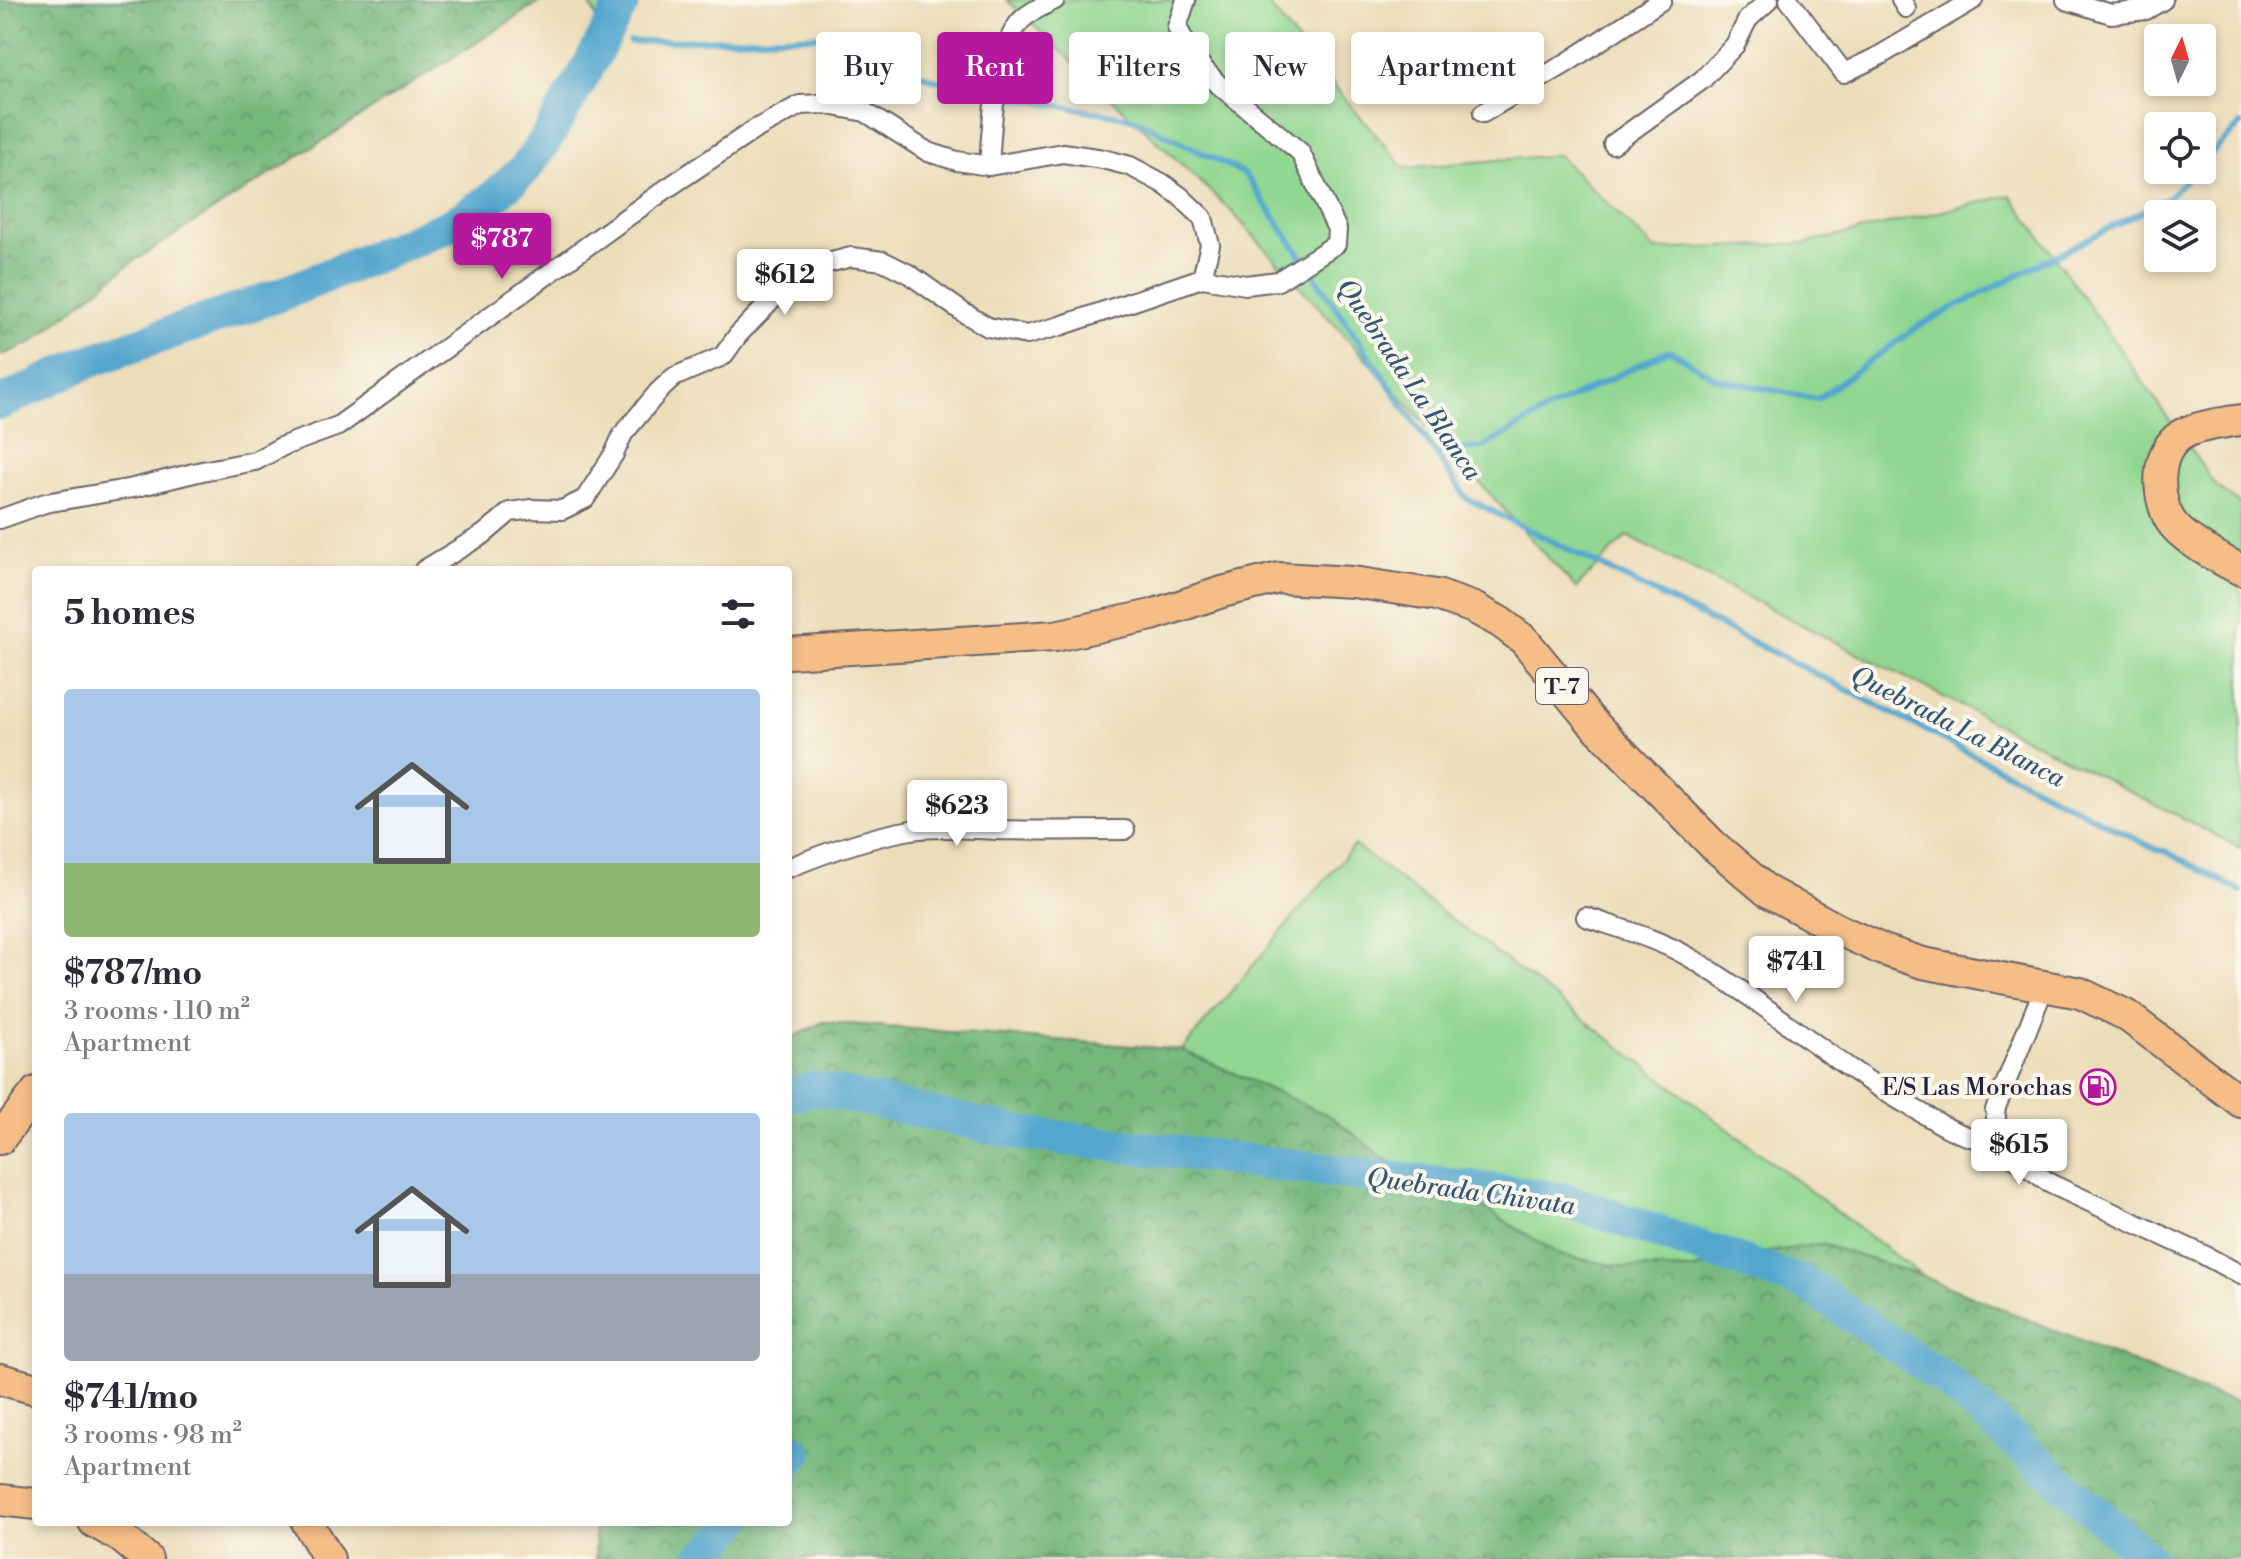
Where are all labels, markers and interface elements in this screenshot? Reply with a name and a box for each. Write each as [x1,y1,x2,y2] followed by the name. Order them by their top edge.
[2144,24,2216,96] north arrow
[2144,24,2216,272] map controls
[816,32,921,104] chip: Buy
[937,32,1053,104] chip: Rent
[1069,32,1209,104] chip: Filters
[1225,32,1335,104] chip: New
[1351,32,1544,104] chip: Apartment
[2144,112,2216,184] button: locate
[2144,200,2216,272] button: layers
[455,213,549,281] pin: $787
[471,223,533,255] text: $787
[738,249,832,317] pin: $612
[755,259,815,291] text: $612
[1330,273,1489,487] water label: Quebrada La Blanca
[716,592,760,636] icon: filters
[64,593,195,635] text: 5 homes
[1845,659,2071,795] water label: Quebrada La Blanca
[1536,668,1588,704] road number: T-7
[340,741,484,885] icon: home
[910,780,1004,848] pin: $623
[925,790,989,822] text: $623
[1749,936,1843,1004] pin: $741
[1767,946,1825,978] text: $741
[64,953,202,995] text: $787/mo
[64,995,250,1027] text: 3 rooms · 110 m²
[64,1027,192,1059] text: Apartment
[2079,1068,2117,1106] fuel station icon: E/S Las Morochas
[1881,1073,2072,1103] place label: E/S Las Morochas
[1972,1119,2066,1187] pin: $615
[1989,1129,2049,1161] text: $615
[1365,1162,1578,1223] water label: Quebrada Chivata
[340,1165,484,1309] icon: home
[64,1377,198,1419] text: $741/mo
[64,1419,242,1451] text: 3 rooms · 98 m²
[64,1451,192,1483] text: Apartment

